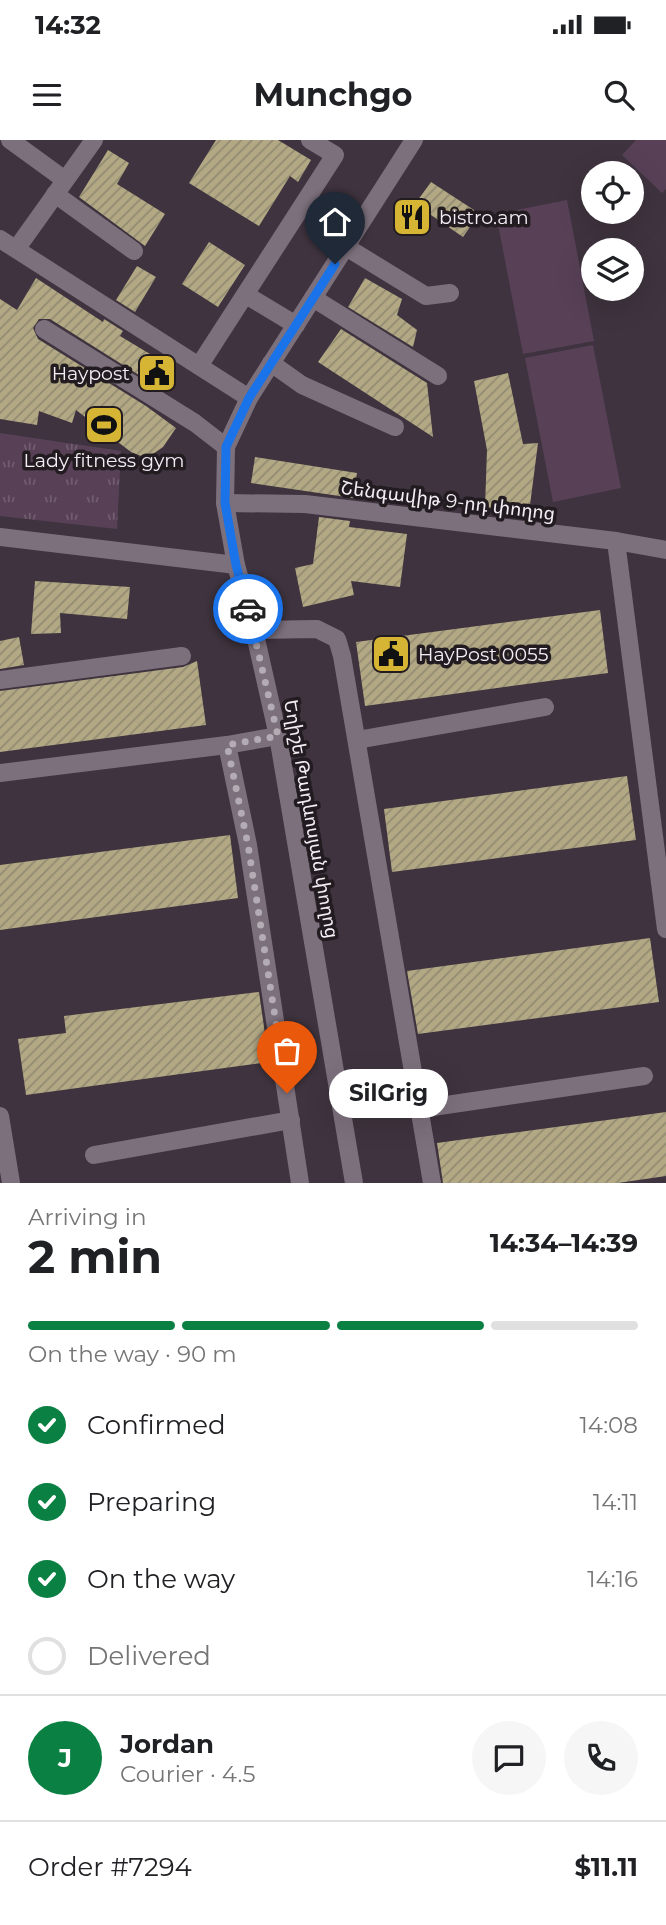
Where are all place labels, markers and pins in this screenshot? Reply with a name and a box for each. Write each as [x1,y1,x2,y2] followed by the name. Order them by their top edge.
[305,192,365,264] pin
[391,196,433,238] restaurant icon: bistro.am
[439,206,529,229] place label: bistro.am
[136,352,178,394] public building icon: Haypost
[52,362,130,385] place label: Haypost
[83,404,125,446] sports icon: Lady fitness gym
[24,449,185,472] place label: Lady fitness gym
[370,633,412,675] public building icon: HayPost 0055
[418,643,549,666] place label: HayPost 0055
[257,1021,317,1093] pin
[329,1068,448,1118] callout: SilGrig

